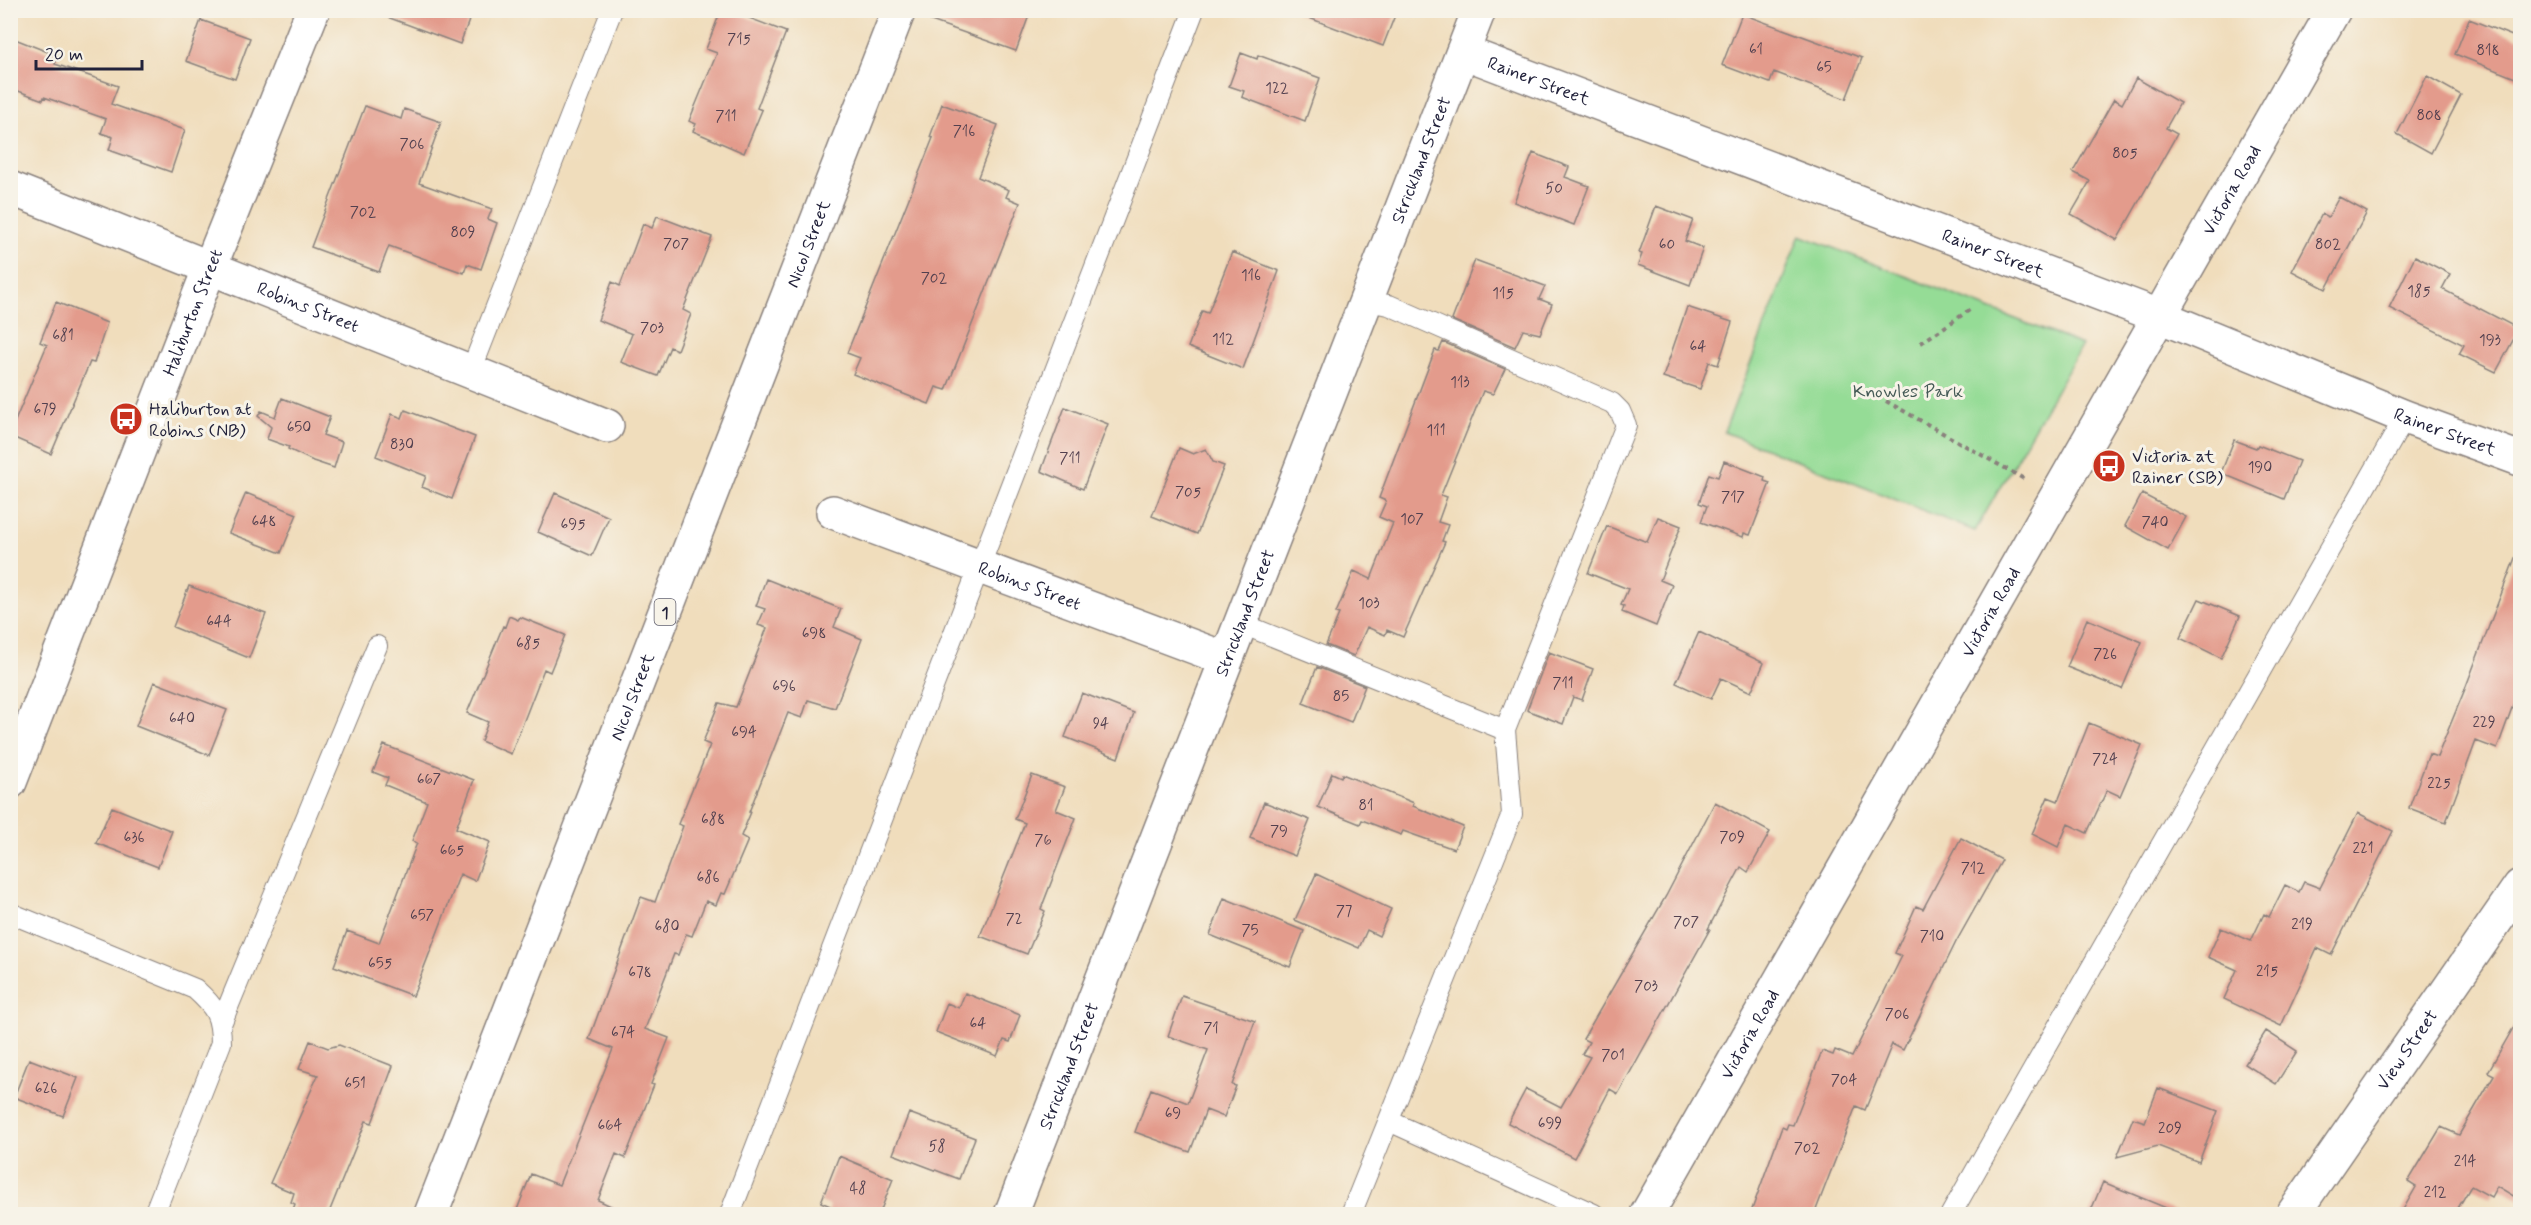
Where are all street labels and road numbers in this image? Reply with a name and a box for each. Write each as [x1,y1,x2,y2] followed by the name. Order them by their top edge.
[1484,51,1593,112] street label: Rainer Street
[1386,93,1457,227] street label: Strickland Street
[2197,141,2267,240] street label: Victoria Road
[781,197,837,291] street label: Nicol Street
[1938,224,2048,284] street label: Rainer Street
[158,245,229,379] street label: Haliburton Street
[253,277,363,339] street label: Robins Street
[2390,403,2500,462] street label: Rainer Street
[1210,546,1281,680] street label: Strickland Street
[975,556,1084,617] street label: Robins Street
[1956,563,2026,662] street label: Victoria Road
[654,599,676,625] road number: 1
[605,650,661,744] street label: Nicol Street
[1715,985,1786,1084] street label: Victoria Road
[1034,999,1105,1133] street label: Strickland Street
[2371,1005,2444,1095] street label: View Street

